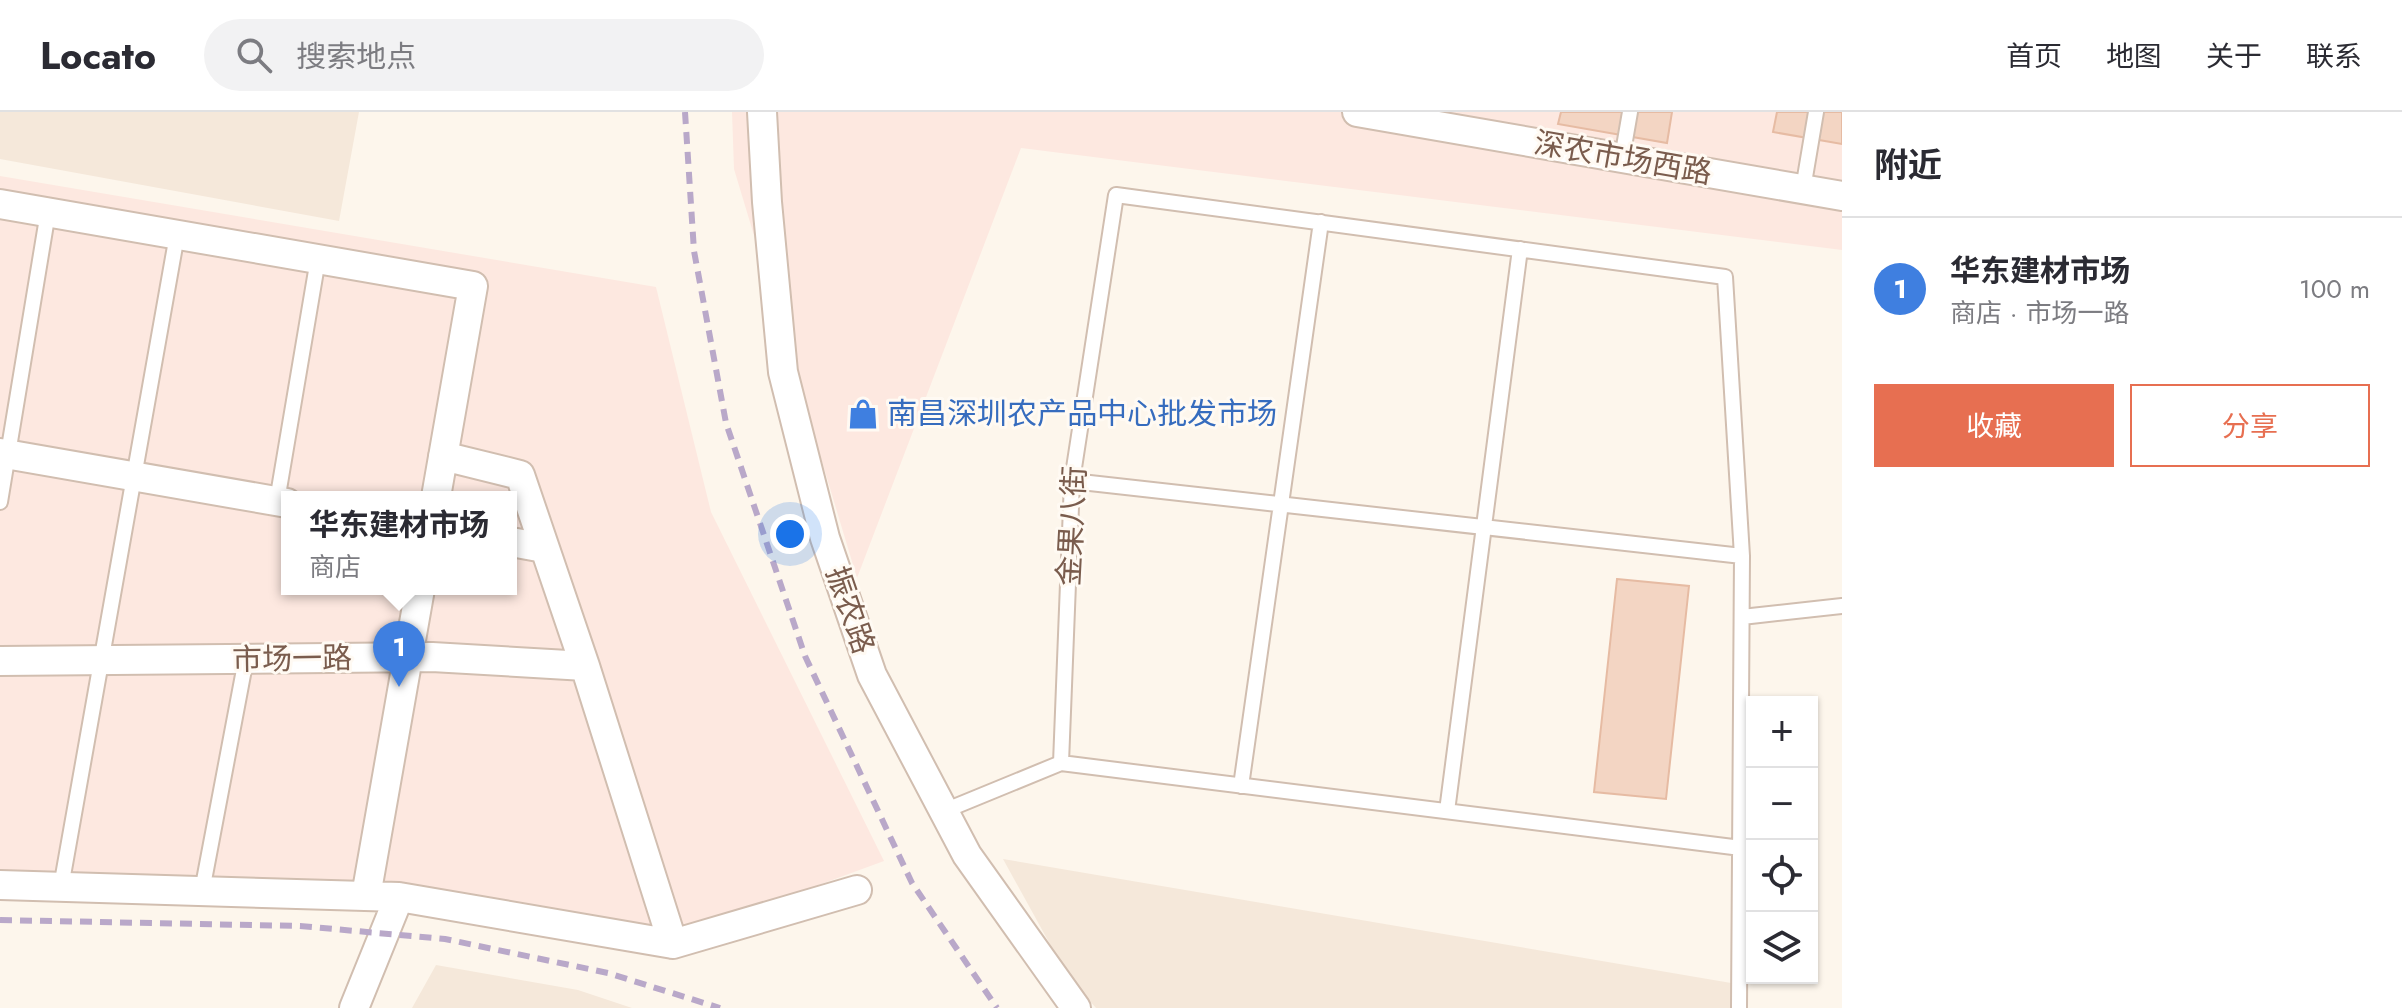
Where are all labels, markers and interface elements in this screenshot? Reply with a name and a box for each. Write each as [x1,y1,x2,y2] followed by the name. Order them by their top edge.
[204,19,764,91] search box
[40,28,156,83] text: Locato
[232,33,276,77] icon: search
[296,35,416,78] text: 搜索地点
[2006,36,2062,77] text: 首页
[2106,36,2162,77] text: 地图
[2206,36,2262,77] text: 关于
[2306,36,2362,77] text: 联系
[1531,121,1715,194] street label: 深农市场西路
[1874,141,1942,190] text: 附近
[1950,249,2130,292] text: 华东建材市场
[1893,270,1907,308] text: 1
[2299,270,2370,308] text: 100 m
[1950,294,2129,332] text: 商店 · 市场一路
[1874,384,2114,467] button: 收藏
[2130,384,2370,467] button: 分享
[887,392,1277,435] place label: 南昌深圳农产品中心批发市场
[846,397,880,431] shop icon: 南昌深圳农产品中心批发市场
[1047,465,1096,587] street label: 金果八街
[281,491,517,595] popup
[309,503,489,546] text: 华东建材市场
[770,514,810,554] your location
[309,548,361,586] text: 商店
[815,560,885,659] street label: 振农路
[373,621,425,687] pin: 1
[232,636,352,681] street label: 市场一路
[1746,696,1818,984] map controls
[1746,696,1818,768] button: +
[1746,768,1818,840] button: −
[1746,840,1818,912] button: locate
[1746,912,1818,984] button: layers

